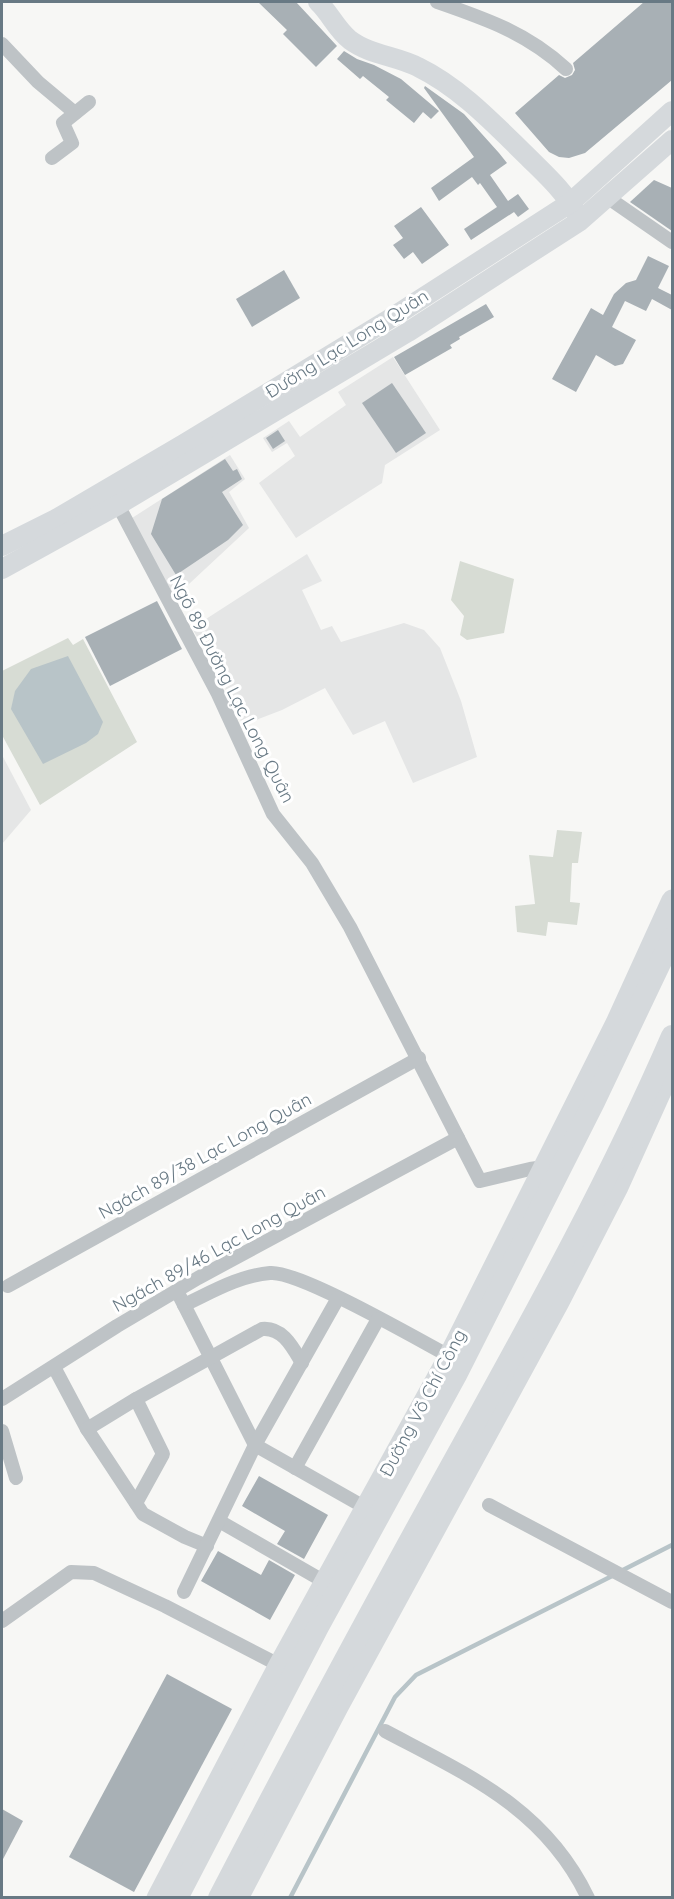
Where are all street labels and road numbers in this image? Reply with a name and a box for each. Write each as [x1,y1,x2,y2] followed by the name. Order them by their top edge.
[261,284,432,403] street label: Đường Lạc Long Quân
[165,571,300,807] street label: Ngõ 89 Đường Lạc Long Quân
[94,1087,315,1224] street label: Ngách 89/38 Lạc Long Quân
[108,1180,329,1317] street label: Ngách 89/46 Lạc Long Quân
[374,1325,471,1480] street label: Đường Võ Chí Công

